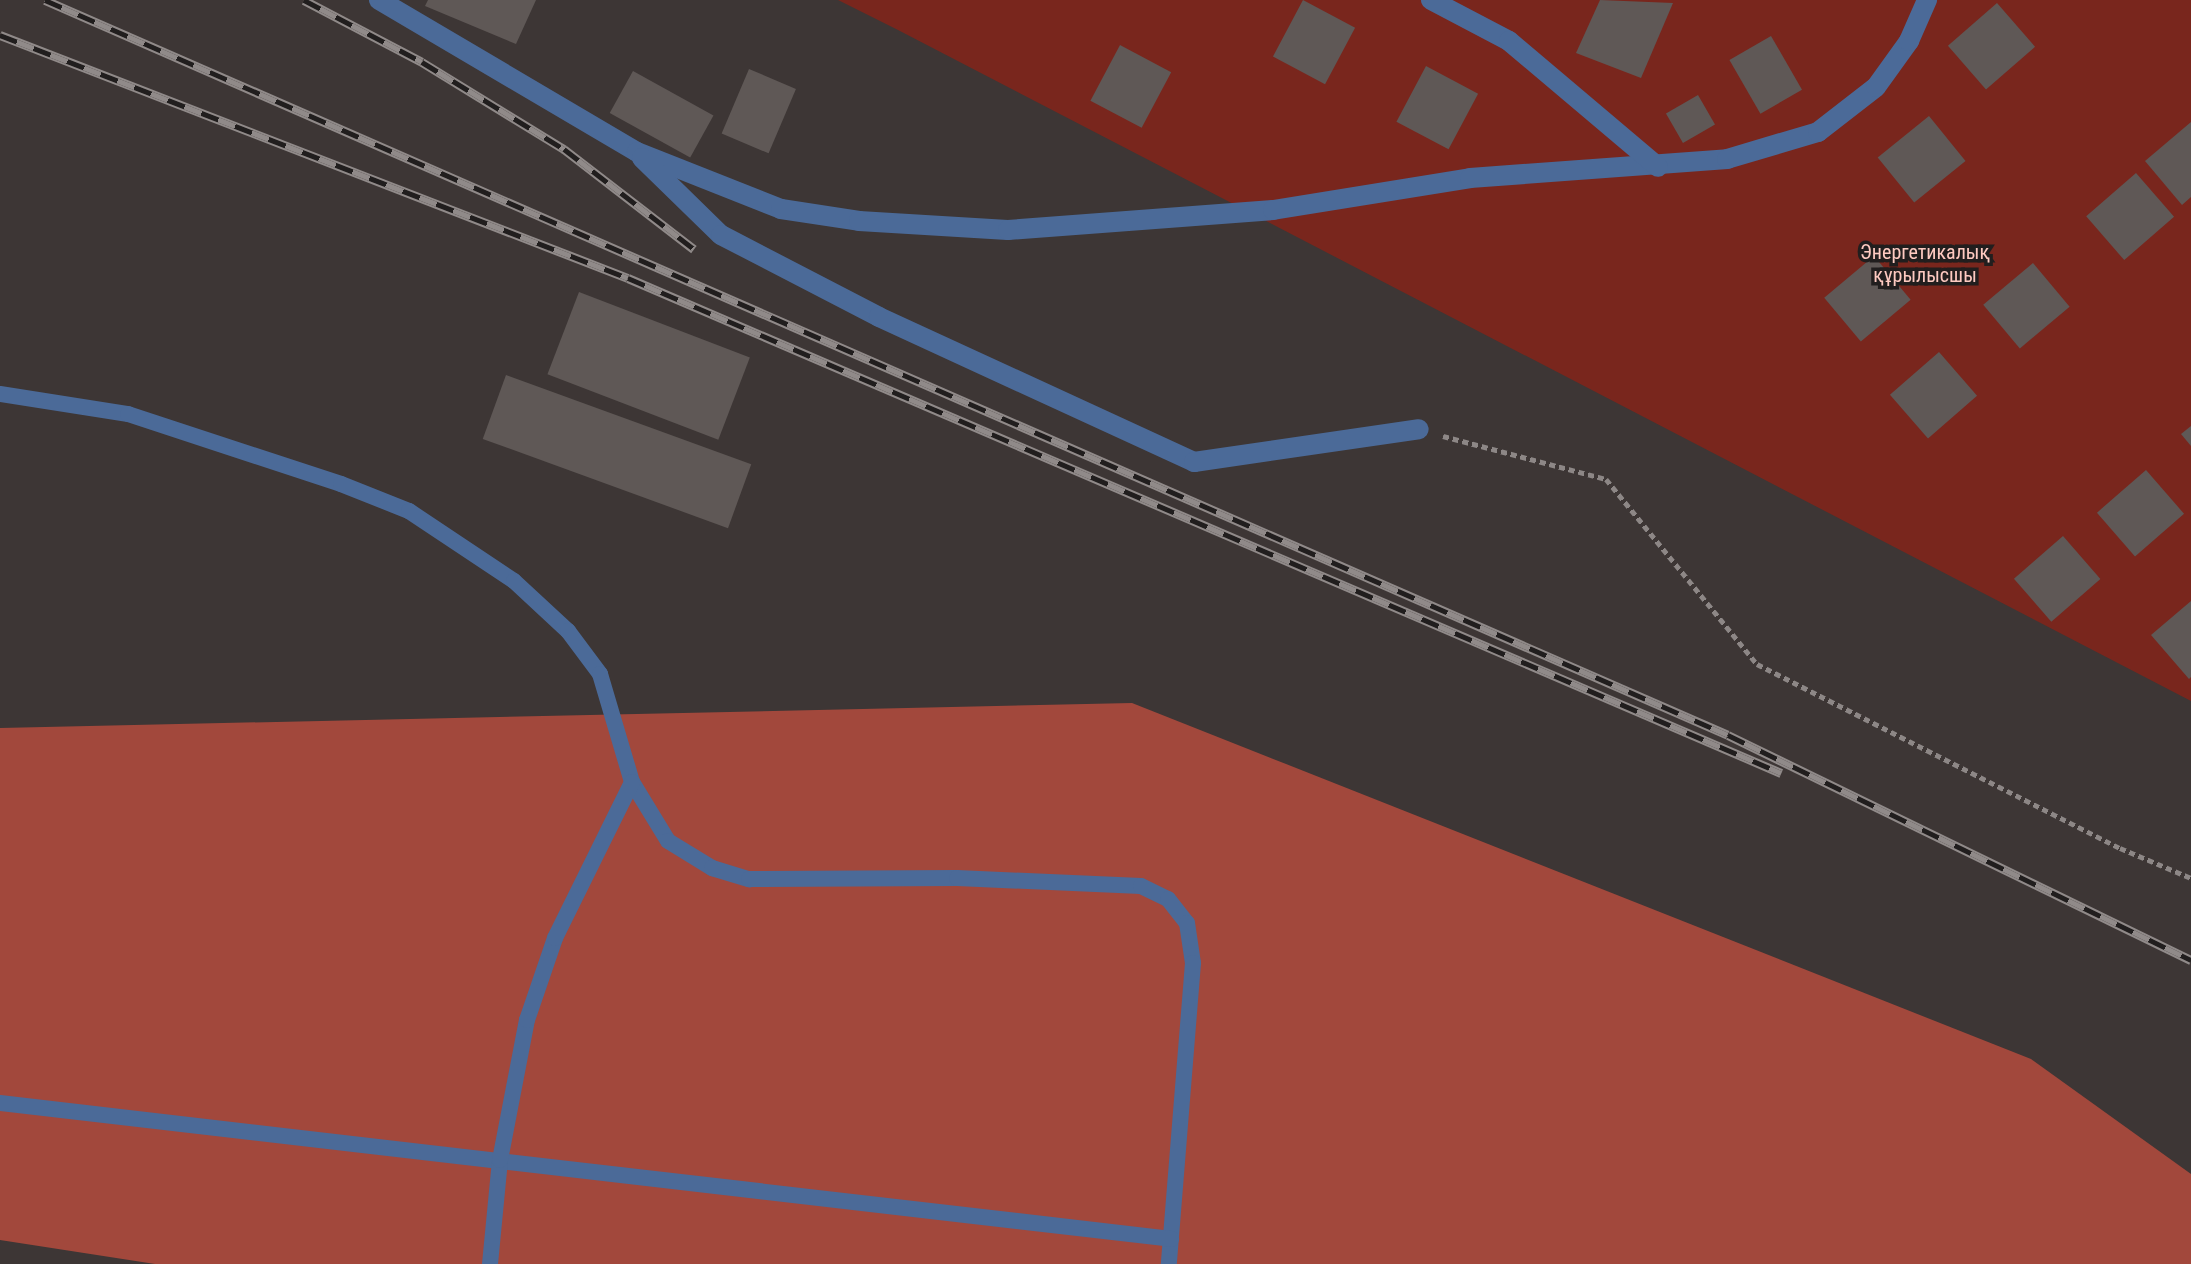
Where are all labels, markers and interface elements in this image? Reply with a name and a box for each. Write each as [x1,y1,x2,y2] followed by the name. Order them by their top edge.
[1860,241,1990,288] park label: Энергетикалық құрылысшы

